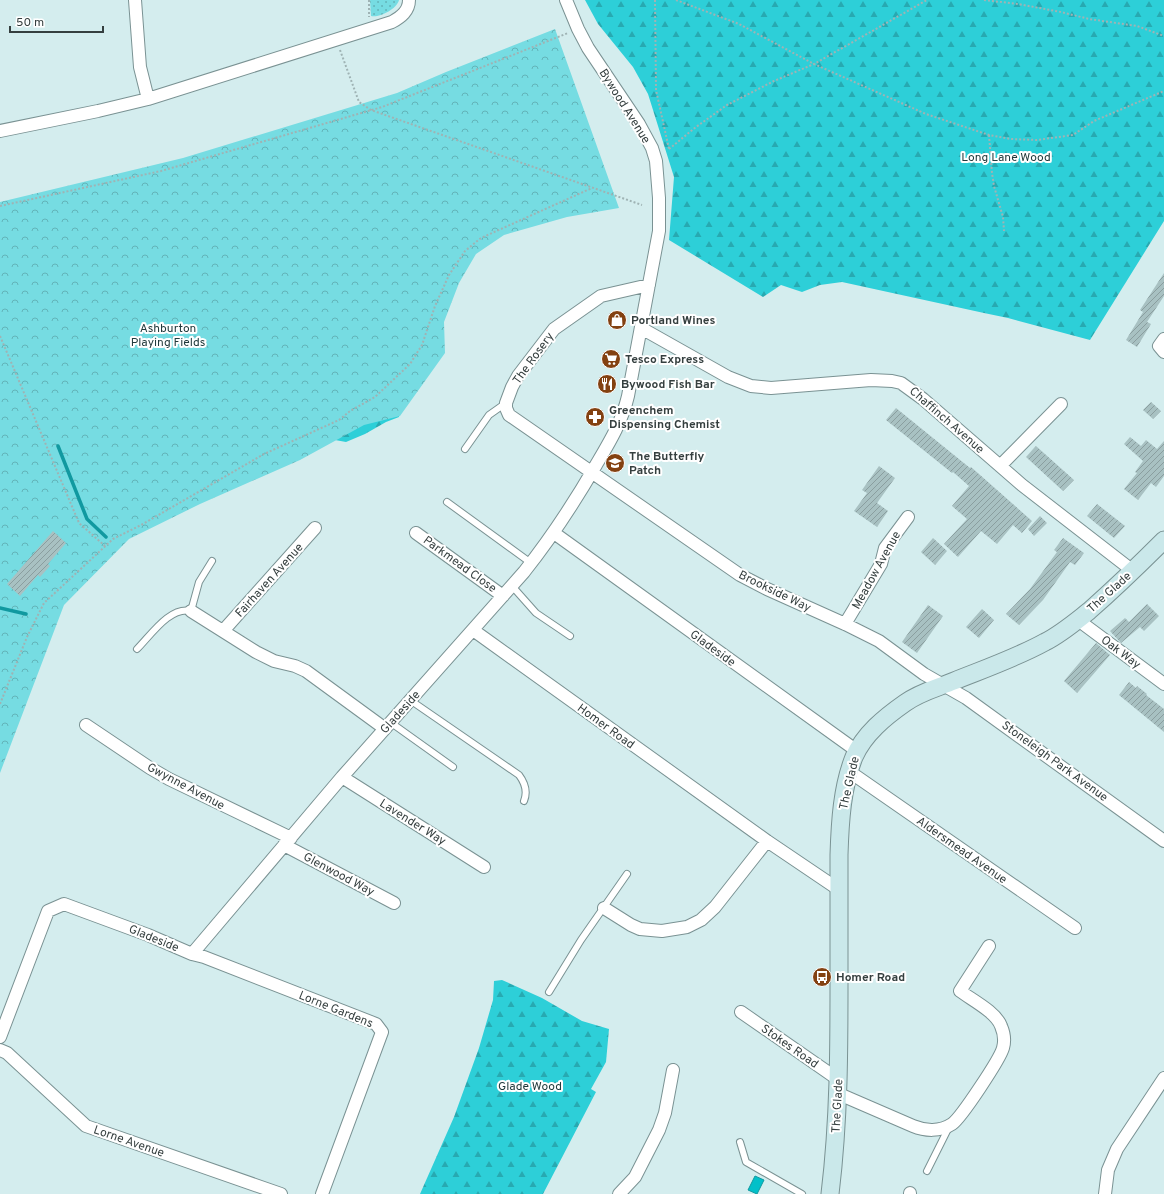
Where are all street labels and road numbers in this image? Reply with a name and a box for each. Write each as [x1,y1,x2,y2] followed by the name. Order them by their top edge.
[595,66,654,147] street label: Bywood Avenue
[510,329,558,388] street label: The Rosery
[906,384,987,458] street label: Chaffinch Avenue
[849,529,905,612] street label: Meadow Avenue
[419,533,499,597] street label: Parkmead Close
[232,540,307,621] street label: Fairhaven Avenue
[736,567,814,616] street label: Brookside Way
[1084,569,1135,617] street label: The Glade
[686,627,738,671] street label: Gladeside
[1097,632,1144,673] street label: Oak Way
[377,688,424,738] street label: Gladeside
[574,701,637,753] street label: Homer Road
[998,718,1111,806] street label: Stoneleigh Park Avenue
[836,755,864,811] street label: The Glade
[144,760,227,814] street label: Gwynne Avenue
[376,796,449,850] street label: Lavender Way
[913,814,1010,888] street label: Aldersmead Avenue
[300,849,377,900] street label: Glenwood Way
[126,922,181,956] street label: Gladeside
[296,988,375,1032] street label: Lorne Gardens
[757,1021,821,1073] street label: Stokes Road
[829,1079,847,1134] street label: The Glade
[91,1122,166,1162] street label: Lorne Avenue

